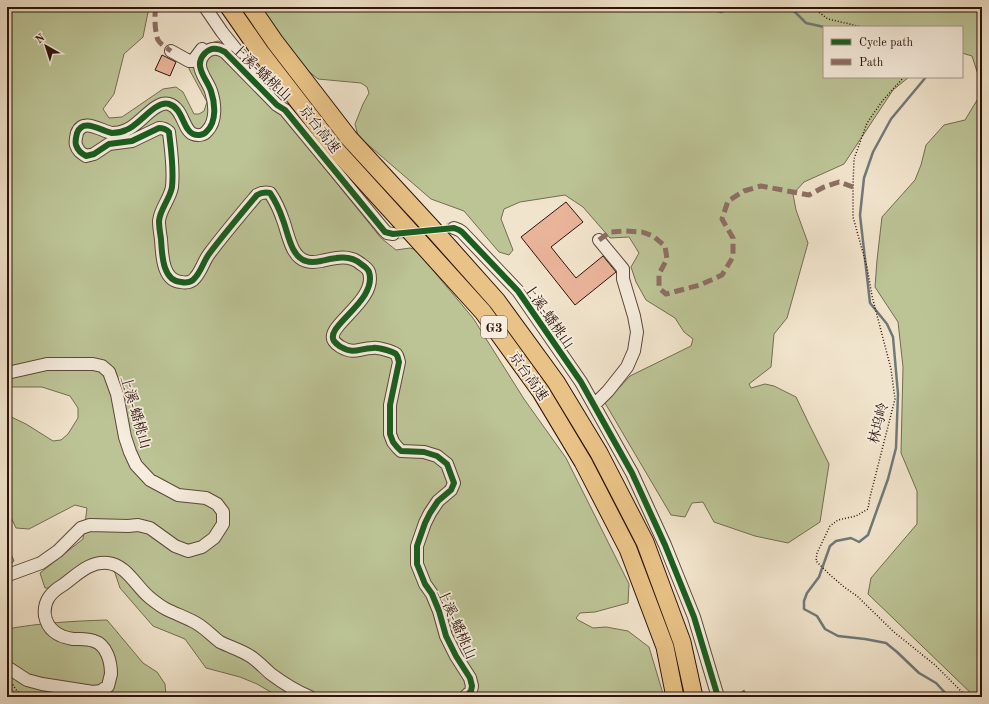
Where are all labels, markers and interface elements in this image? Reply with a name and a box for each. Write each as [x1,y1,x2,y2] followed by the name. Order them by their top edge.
[26,26,66,66] north arrow
[823,26,963,78] legend
[34,32,48,46] text: N
[859,37,914,49] text: Cycle path
[229,41,294,103] street label: 上溪-蟠桃山
[859,57,884,69] text: Path
[296,103,343,156] street label: 京台高速
[521,281,576,351] street label: 上溪-蟠桃山
[481,316,507,338] road number: G3
[506,349,551,404] street label: 京台高速
[118,374,153,450] street label: 上溪-蟠桃山
[866,401,891,445] street label: 林坞岭
[434,587,479,662] street label: 上溪-蟠桃山

